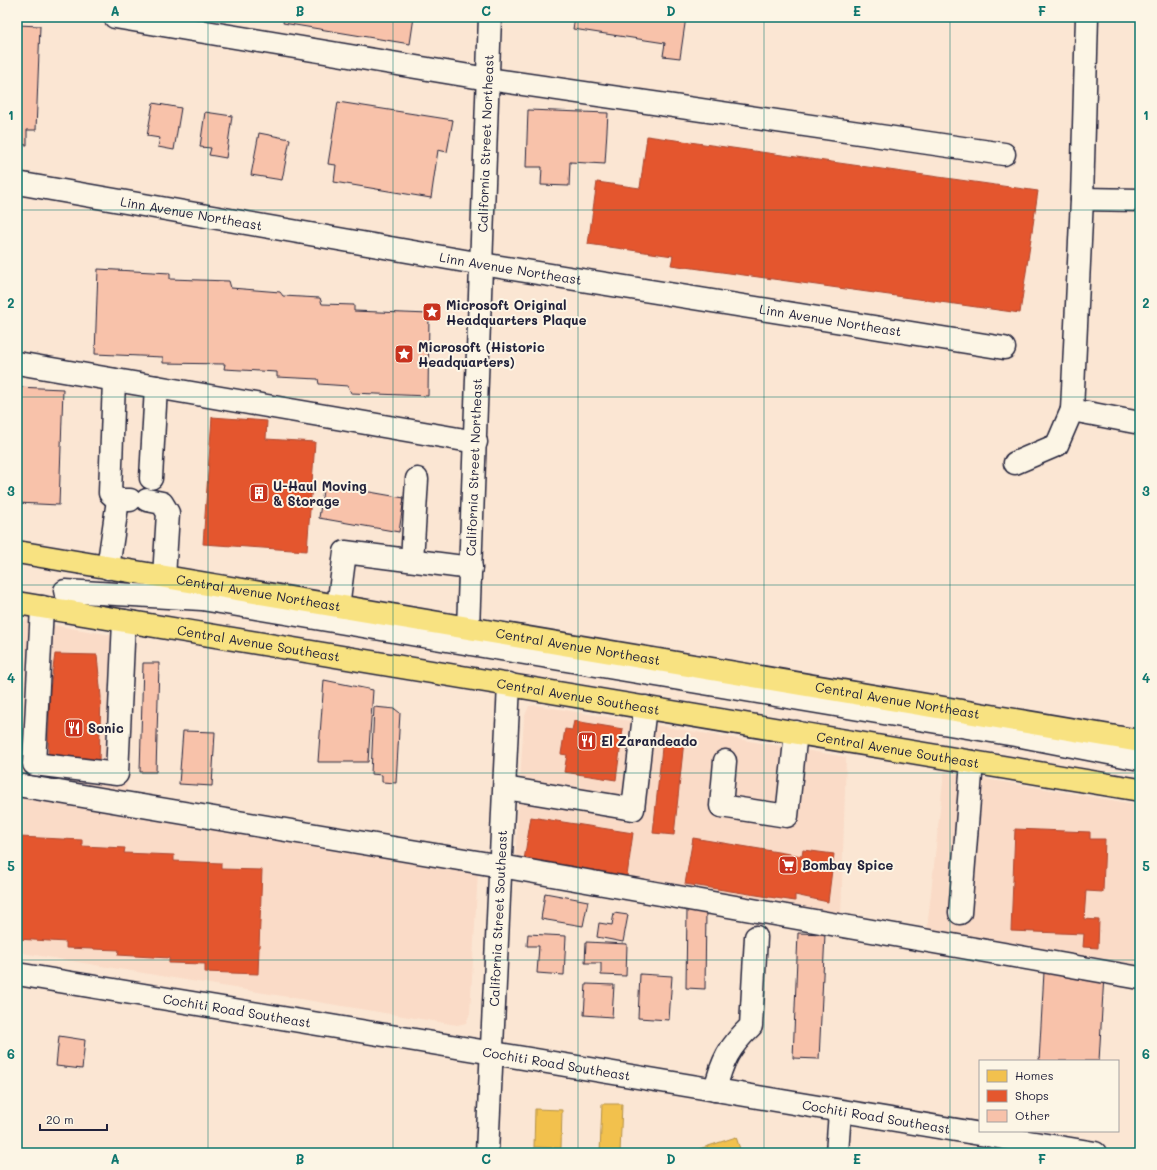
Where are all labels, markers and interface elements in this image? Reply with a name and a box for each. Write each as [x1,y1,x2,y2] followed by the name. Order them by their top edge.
[110,2,120,19] text: A
[296,2,305,19] text: B
[481,2,491,19] text: C
[666,2,676,19] text: D
[853,2,861,19] text: E
[1038,2,1046,19] text: F
[473,54,497,233] street label: California Street Northeast
[8,106,14,123] text: 1
[1143,106,1149,123] text: 1
[119,192,264,234] street label: Linn Avenue Northeast
[438,248,583,288] street label: Linn Avenue Northeast
[7,294,15,311] text: 2
[1142,294,1150,311] text: 2
[446,296,587,328] place label: Microsoft Original Headquarters Plaque
[758,300,903,339] street label: Linn Avenue Northeast
[421,301,443,323] place icon: Microsoft Original Headquarters Plaque
[418,338,545,370] place label: Microsoft (Historic Headquarters)
[393,343,415,365] place icon: Microsoft (Historic Headquarters)
[462,377,485,556] street label: California Street Northeast
[273,477,367,509] place label: U-Haul Moving & Storage
[7,482,15,499] text: 3
[248,482,270,504] building icon: U-Haul Moving & Storage
[1142,482,1150,499] text: 3
[175,570,343,614] street label: Central Avenue Northeast
[176,621,342,665] street label: Central Avenue Southeast
[495,624,662,668] street label: Central Avenue Northeast
[7,669,15,686] text: 4
[1142,669,1150,686] text: 4
[496,674,661,718] street label: Central Avenue Southeast
[814,677,982,722] street label: Central Avenue Northeast
[63,717,85,739] restaurant icon: Sonic
[88,719,124,736] place label: Sonic
[815,727,981,771] street label: Central Avenue Southeast
[576,730,598,752] restaurant icon: El Zarandeado
[601,732,697,749] place label: El Zarandeado
[485,829,510,1007] street label: California Street Southeast
[777,854,799,876] supermarket icon: Bombay Spice
[802,856,893,874] place label: Bombay Spice
[7,857,15,874] text: 5
[1142,857,1150,874] text: 5
[162,989,313,1031] street label: Cochiti Road Southeast
[481,1042,632,1084] street label: Cochiti Road Southeast
[7,1045,15,1062] text: 6
[1142,1045,1150,1062] text: 6
[979,1060,1119,1132] legend
[1015,1067,1054,1083] text: Homes
[1015,1087,1049,1103] text: Shops
[801,1096,952,1137] street label: Cochiti Road Southeast
[40,1106,107,1132] scale bar
[1015,1107,1050,1123] text: Other
[46,1111,74,1127] text: 20 m
[110,1150,120,1167] text: A
[296,1150,305,1167] text: B
[481,1150,491,1167] text: C
[666,1150,676,1167] text: D
[853,1150,861,1167] text: E
[1038,1150,1046,1167] text: F

